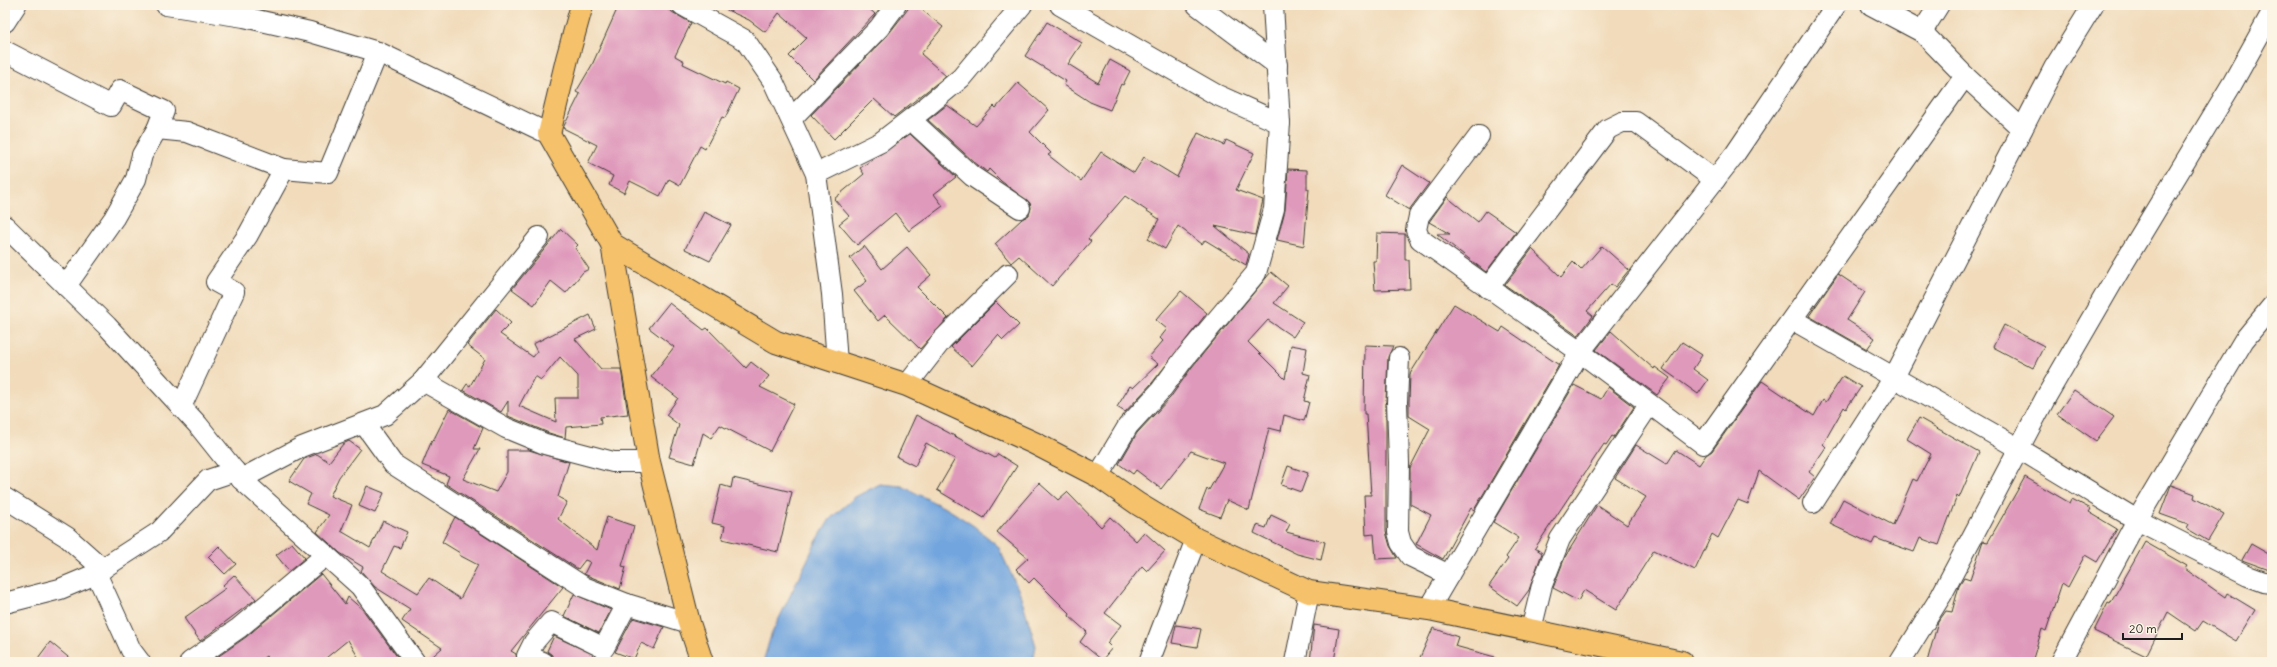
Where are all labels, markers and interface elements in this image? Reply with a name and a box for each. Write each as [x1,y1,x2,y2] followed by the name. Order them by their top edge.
[2123,615,2182,641] scale bar
[2129,621,2157,636] text: 20 m

